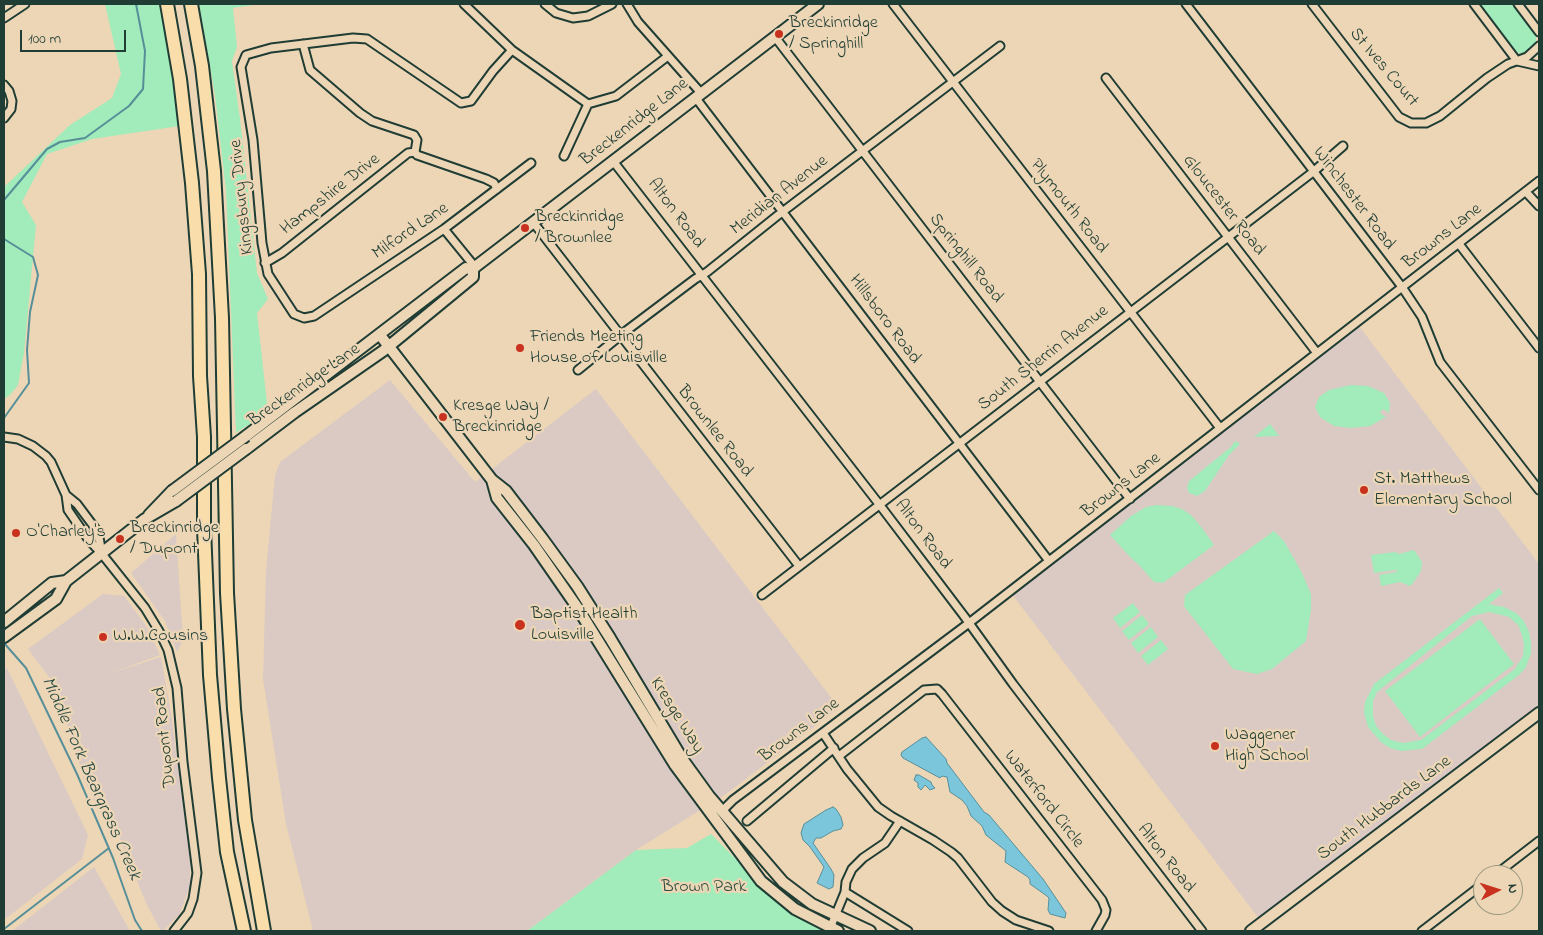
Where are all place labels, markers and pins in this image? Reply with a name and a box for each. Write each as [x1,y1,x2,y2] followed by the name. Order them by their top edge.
[789,13,878,56] place label: Breckinridge / Springhill
[773,28,785,40] marker: Breckinridge / Springhill
[535,207,624,250] place label: Breckinridge / Brownlee
[519,222,531,234] marker: Breckinridge / Brownlee
[530,327,667,369] place label: Friends Meeting House of Louisville
[514,342,526,354] marker: Friends Meeting House of Louisville
[453,396,549,438] place label: Kresge Way / Breckinridge
[437,411,449,423] marker: Kresge Way / Breckinridge
[1374,469,1512,512] place label: St. Matthews Elementary School
[1358,484,1370,496] marker: St. Matthews Elementary School
[130,518,219,560] place label: Breckinridge / Dupont
[26,522,106,544] place label: O'Charley's
[10,527,22,539] marker: O'Charley's
[114,533,126,545] marker: Breckinridge / Dupont
[531,604,637,646] place label: Baptist Health Louisville
[513,618,527,632] marker: Baptist Health Louisville
[113,626,208,648] place label: W.W.Cousins
[97,631,109,643] marker: W.W.Cousins
[1225,725,1308,768] place label: Waggener High School
[1209,740,1221,752] marker: Waggener High School

